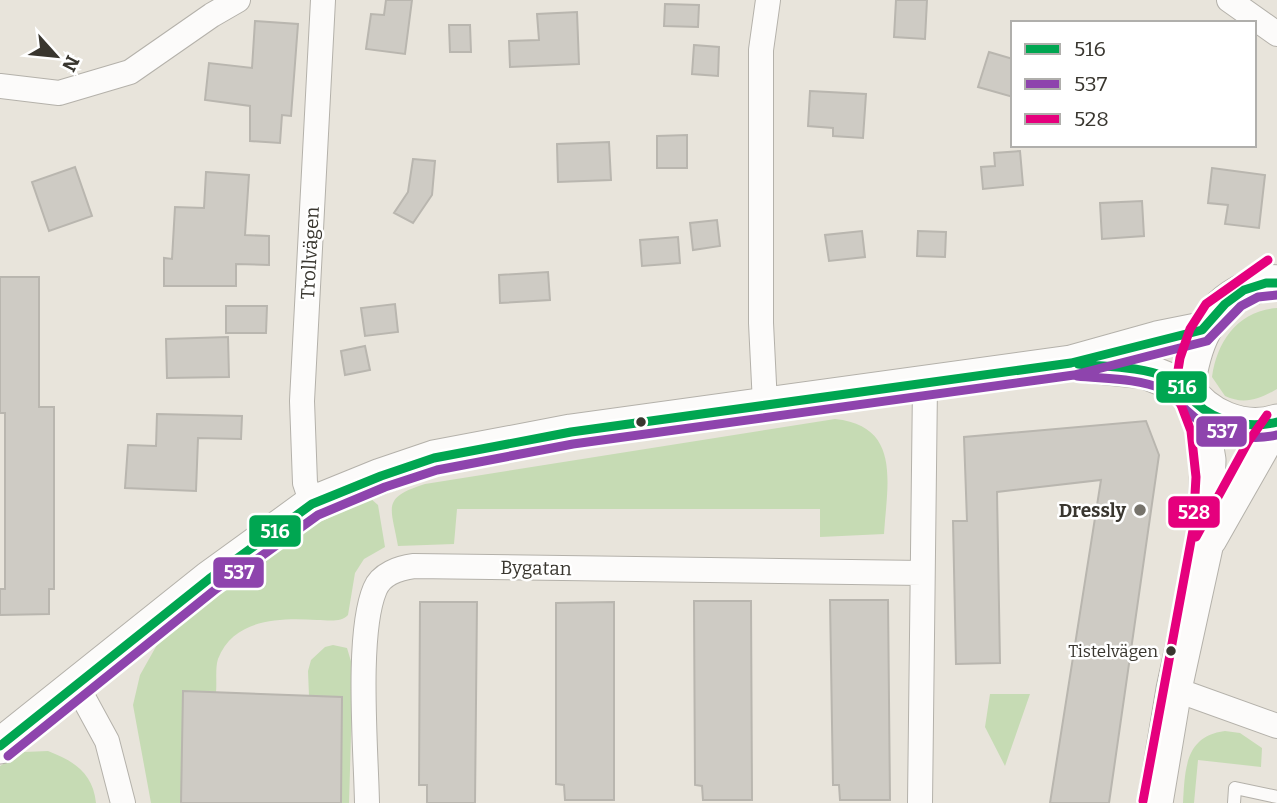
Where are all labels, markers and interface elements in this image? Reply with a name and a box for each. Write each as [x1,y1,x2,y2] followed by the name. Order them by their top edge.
[21,21,91,91] north arrow
[1011,21,1256,147] legend
[1074,36,1106,62] text: 516
[57,52,84,76] text: N
[1074,71,1108,97] text: 537
[1074,106,1109,132] text: 528
[296,206,324,300] street label: Trollvägen
[1155,370,1208,404] line badge: 516
[1167,376,1197,399] text: 516
[634,415,648,429] unlabelled marker
[1195,415,1248,448] line badge: 537
[1206,420,1238,443] text: 537
[1167,495,1221,529] line badge: 528
[1059,499,1126,522] place label: Dressly
[1178,501,1210,524] text: 528
[1132,502,1148,518] marker: Dressly
[248,514,302,548] line badge: 516
[260,520,290,543] text: 516
[212,556,265,589] line badge: 537
[500,556,572,580] street label: Bygatan
[223,561,255,584] text: 537
[1068,641,1158,662] place label: Tistelvägen
[1164,644,1178,658] marker: Tistelvägen

